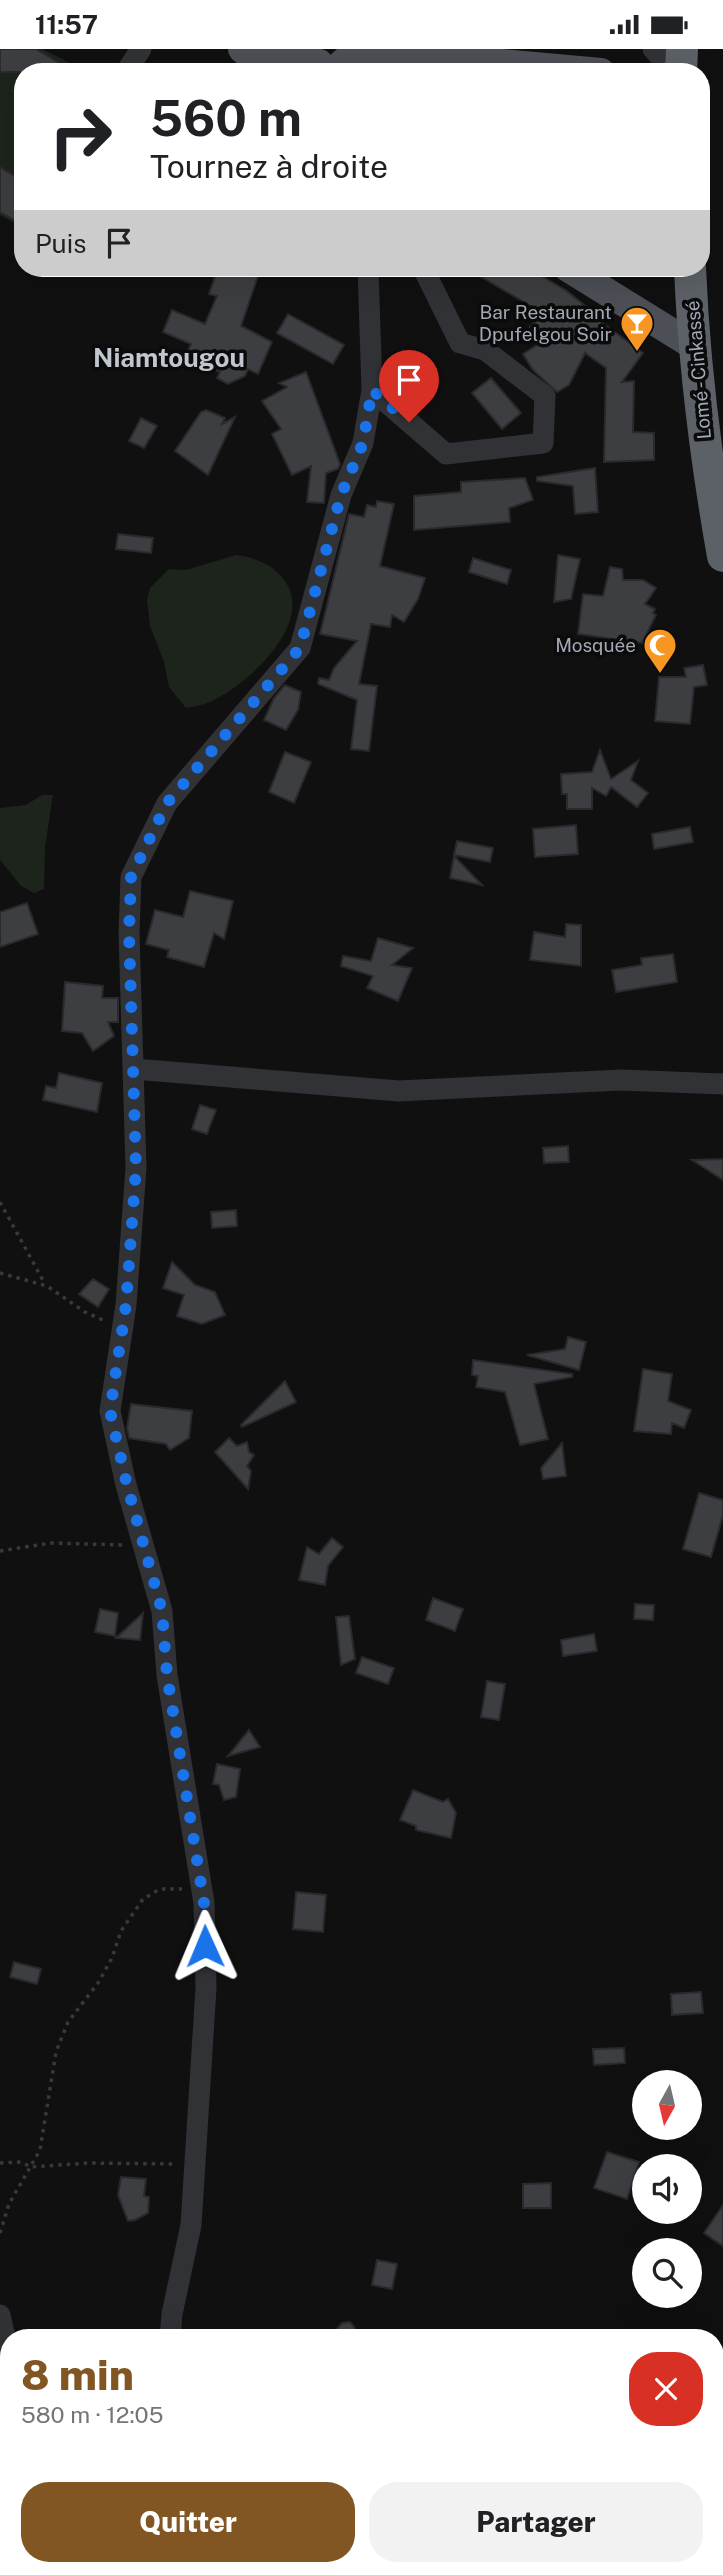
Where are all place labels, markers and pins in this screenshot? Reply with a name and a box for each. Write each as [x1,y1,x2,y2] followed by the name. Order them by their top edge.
[479,301,612,345] place label: Bar Restaurant Dpufelgou Soir
[618,304,656,353] bar icon: Bar Restaurant Dpufelgou Soir
[379,350,439,422] pin
[641,626,679,675] mosque icon: Mosquée
[555,634,636,656] place label: Mosquée

